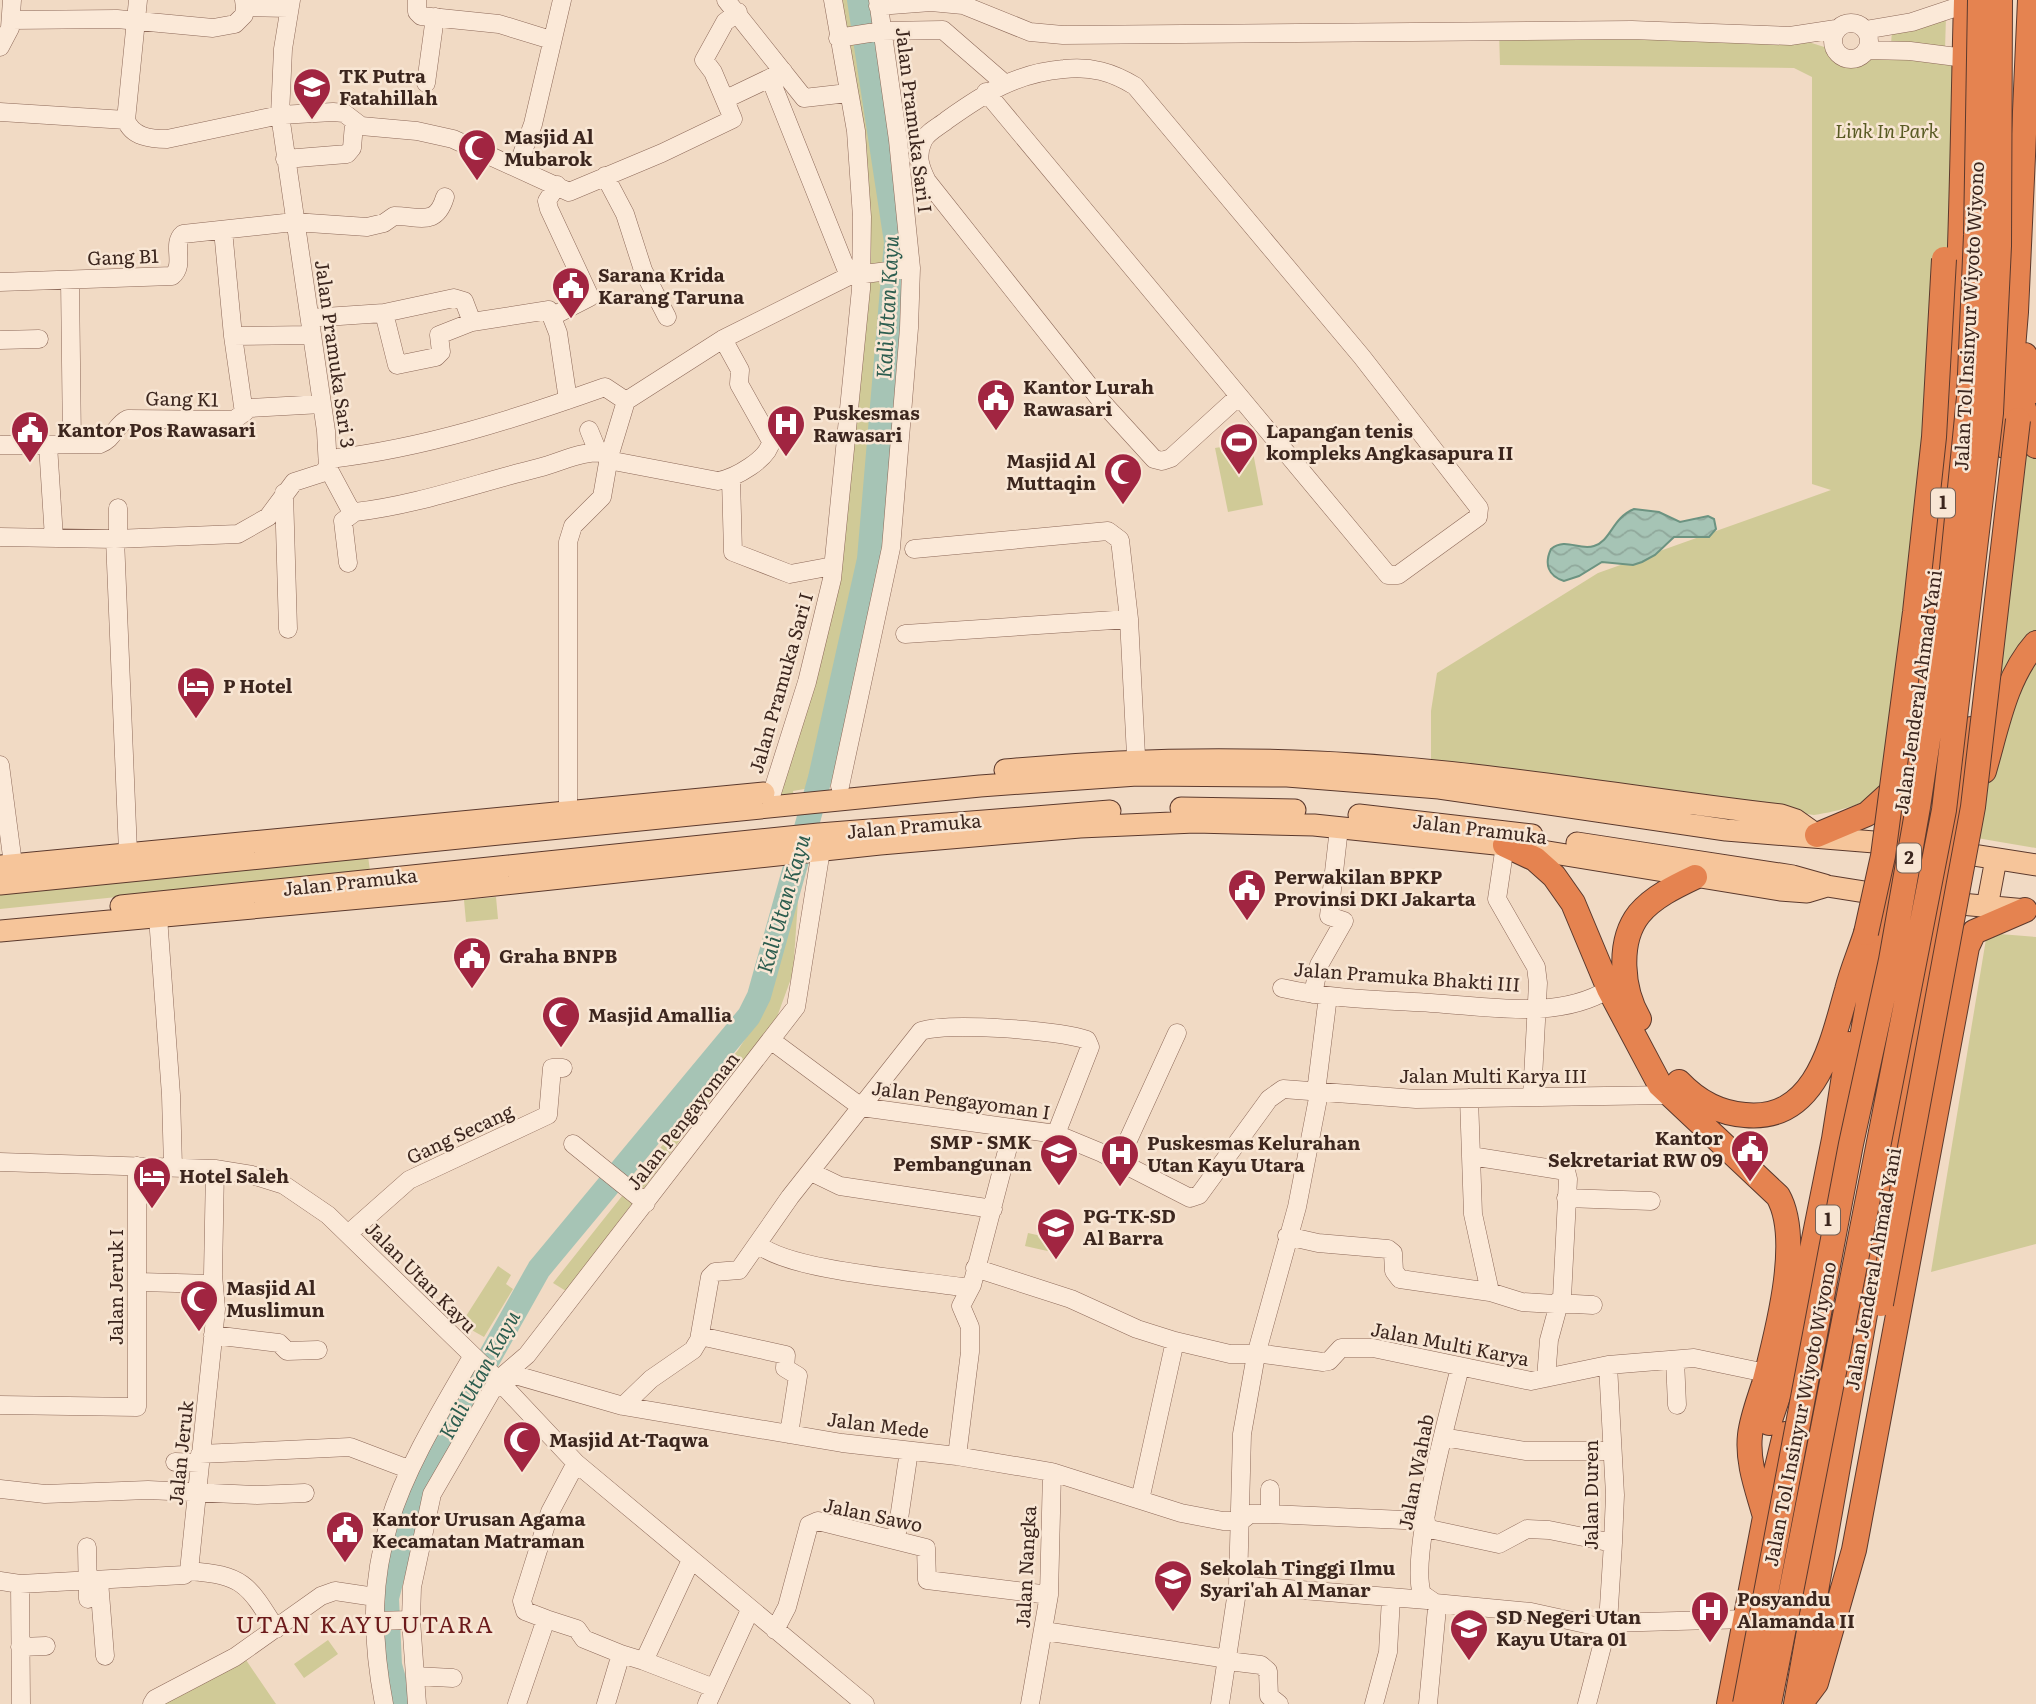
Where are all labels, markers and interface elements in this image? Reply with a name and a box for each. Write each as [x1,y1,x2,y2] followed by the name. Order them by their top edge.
[890,25,940,214] street label: Jalan Pramuka Sari I
[339,61,438,111] place label: TK Putra Fatahillah
[291,66,333,121] school or university icon: TK Putra Fatahillah
[1835,116,1939,144] park label: Link In Park
[504,122,594,172] place label: Masjid Al Mubarok
[456,127,498,182] mosque icon: Masjid Al Mubarok
[1946,160,1990,471] street label: Jalan Tol Insinyur Wiyoto Wiyono
[866,234,905,379] water label: Kali Utan Kayu
[87,241,159,271] street label: Gang B1
[309,258,363,450] street label: Jalan Pramuka Sari 3
[598,260,744,310] place label: Sarana Krida Karang Taruna
[550,265,592,320] public building icon: Sarana Krida Karang Taruna
[1023,372,1154,422] place label: Kantor Lurah Rawasari
[975,377,1017,432] public building icon: Kantor Lurah Rawasari
[145,383,219,413] street label: Gang K1
[813,398,920,448] place label: Puskesmas Rawasari
[765,403,807,458] hospital icon: Puskesmas Rawasari
[9,409,51,464] public building icon: Kantor Pos Rawasari
[57,415,256,443] place label: Kantor Pos Rawasari
[1266,416,1513,466] place label: Lapangan tenis kompleks Angkasapura II
[1218,421,1260,476] sports icon: Lapangan tenis kompleks Angkasapura II
[1006,446,1096,496] place label: Masjid Al Muttaqin
[1102,451,1144,506] mosque icon: Masjid Al Muttaqin
[1931,489,1955,518] road number: 1
[1886,568,1948,816] street label: Jalan Jenderal Ahmad Yani
[741,589,819,776] street label: Jalan Pramuka Sari I
[175,665,217,720] hotel icon: P Hotel
[223,671,292,699] place label: P Hotel
[845,805,983,845] street label: Jalan Pramuka
[1411,806,1550,850] street label: Jalan Pramuka
[747,830,816,976] water label: Kali Utan Kayu
[1897,844,1921,872] road number: 2
[281,860,419,902] street label: Jalan Pramuka
[1274,862,1476,912] place label: Perwakilan BPKP Provinsi DKI Jakarta
[1226,867,1268,922] public building icon: Perwakilan BPKP Provinsi DKI Jakarta
[451,935,493,990] public building icon: Graha BNPB
[499,941,617,969] place label: Graha BNPB
[1293,954,1521,998] street label: Jalan Pramuka Bhakti III
[540,994,582,1049] mosque icon: Masjid Amallia
[588,1000,732,1028] place label: Masjid Amallia
[619,1045,745,1195] street label: Jalan Pengayoman
[1399,1061,1587,1089] street label: Jalan Multi Karya III
[870,1073,1052,1125] street label: Jalan Pengayoman I
[401,1096,518,1170] street label: Gang Secang
[1548,1123,1724,1173] place label: Kantor Sekretariat RW 09
[893,1127,1032,1177] place label: SMP - SMK Pembangunan
[1147,1128,1360,1178] place label: Puskesmas Kelurahan Utan Kayu Utara
[1729,1128,1771,1183] public building icon: Kantor Sekretariat RW 09
[1038,1132,1080,1187] school or university icon: SMP - SMK Pembangunan
[1099,1133,1141,1188] hospital icon: Puskesmas Kelurahan Utan Kayu Utara
[1837,1145,1907,1393] street label: Jalan Jenderal Ahmad Yani
[131,1155,173,1210] hotel icon: Hotel Saleh
[179,1161,289,1189] place label: Hotel Saleh
[1083,1201,1176,1251] place label: PG-TK-SD Al Barra
[1816,1205,1840,1234] road number: 1
[1035,1206,1077,1261] school or university icon: PG-TK-SD Al Barra
[360,1214,484,1338] street label: Jalan Utan Kayu
[101,1229,129,1345] street label: Jalan Jeruk I
[1756,1259,1842,1569] street label: Jalan Tol Insinyur Wiyoto Wiyono
[226,1273,325,1323] place label: Masjid Al Muslimun
[178,1278,220,1333] mosque icon: Masjid Al Muslimun
[430,1303,526,1444] water label: Kali Utan Kayu
[1369,1314,1533,1372] street label: Jalan Multi Karya
[161,1399,199,1507] street label: Jalan Jeruk
[825,1404,931,1444] street label: Jalan Mede
[1390,1412,1440,1532] street label: Jalan Wahab
[501,1419,543,1474] mosque icon: Masjid At-Taqwa
[549,1425,709,1453] place label: Masjid At-Taqwa
[1576,1440,1604,1550] street label: Jalan Duren
[821,1490,925,1538] street label: Jalan Sawo
[372,1504,585,1554] place label: Kantor Urusan Agama Kecamatan Matraman
[1008,1504,1042,1629] street label: Jalan Nangka
[324,1509,366,1564] public building icon: Kantor Urusan Agama Kecamatan Matraman
[1200,1553,1395,1603] place label: Sekolah Tinggi Ilmu Syari'ah Al Manar
[1152,1558,1194,1613] school or university icon: Sekolah Tinggi Ilmu Syari'ah Al Manar
[1737,1584,1855,1634] place label: Posyandu Alamanda II
[1689,1589,1731,1644] hospital icon: Posyandu Alamanda II
[1496,1602,1641,1652] place label: SD Negeri Utan Kayu Utara 01
[235,1606,495,1640] district label: UTAN KAYU UTARA
[1448,1607,1490,1662] school or university icon: SD Negeri Utan Kayu Utara 01

